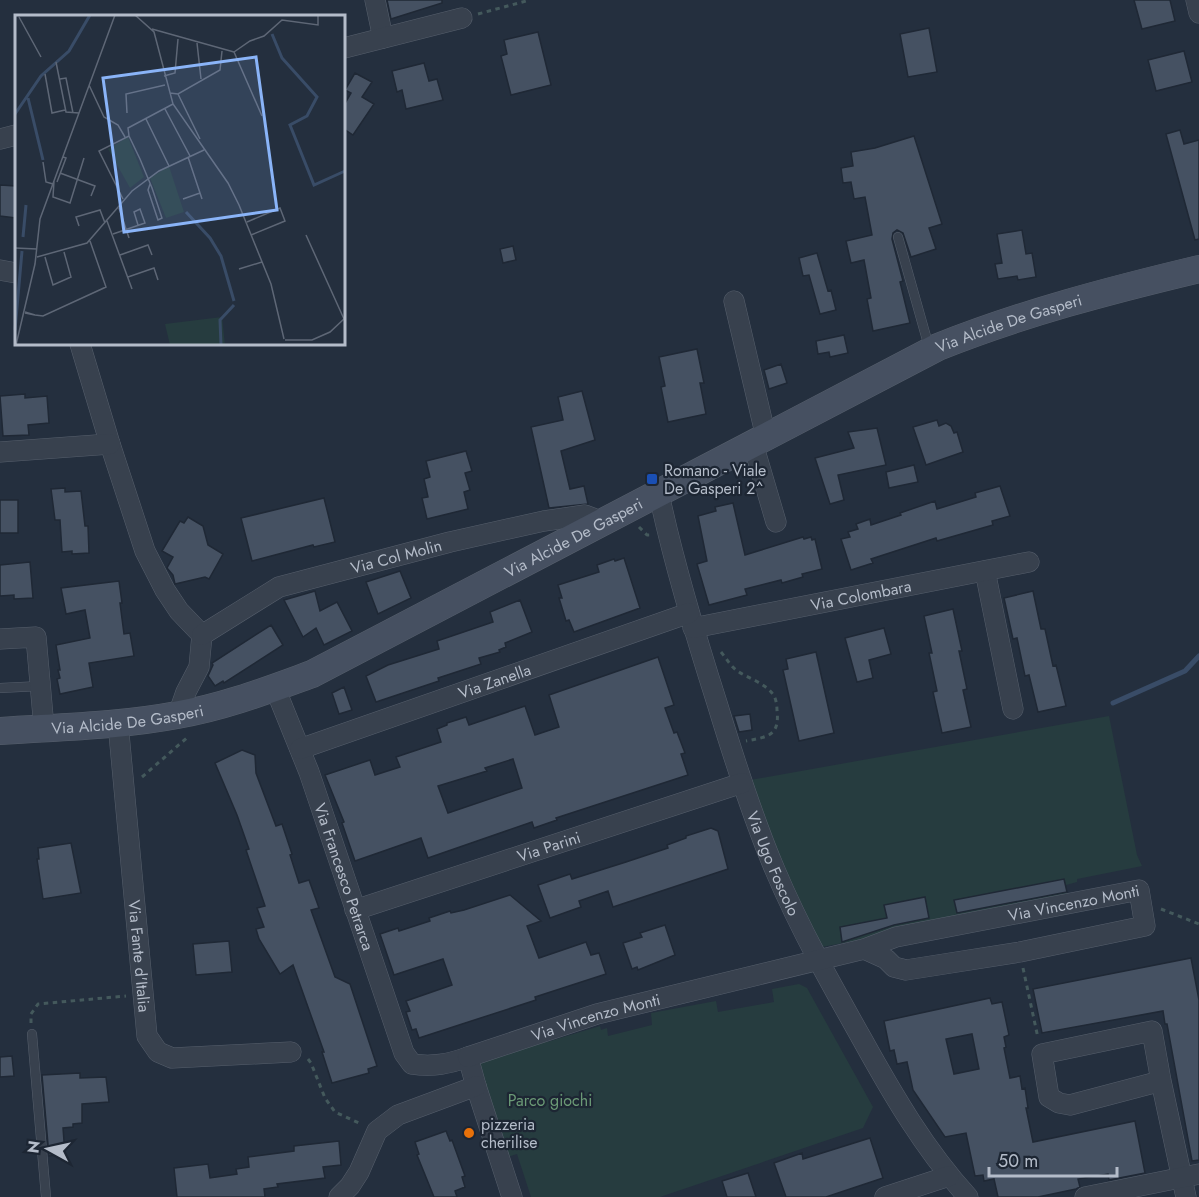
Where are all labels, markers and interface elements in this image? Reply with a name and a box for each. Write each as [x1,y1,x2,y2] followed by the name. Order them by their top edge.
[15,15,345,345] inset map
[932,289,1085,359] street label: Via Alcide De Gasperi
[664,459,766,500] place label: Romano - Viale De Gasperi 2^
[645,472,659,486] marker: Romano - Viale De Gasperi 2^
[500,492,647,584] street label: Via Alcide De Gasperi
[348,534,445,580] street label: Via Col Molin
[809,574,913,617] street label: Via Colombara
[455,658,534,705] street label: Via Zanella
[51,699,206,740] street label: Via Alcide De Gasperi
[308,800,379,954] street label: Via Francesco Petrarca
[741,808,805,920] street label: Via Ugo Foscolo
[514,826,584,868] street label: Via Parini
[1006,879,1142,927] street label: Via Vincenzo Monti
[122,899,156,1013] street label: Via Fante d'Italia
[528,988,663,1047] street label: Via Vincenzo Monti
[508,1089,592,1112] park label: Parco giochi
[481,1113,537,1154] place label: pizzeria cherilise
[18,1119,78,1179] north arrow
[462,1126,476,1140] marker: pizzeria cherilise
[21,1139,46,1155] text: N
[989,1140,1116,1178] scale bar
[998,1148,1038,1174] text: 50 m

